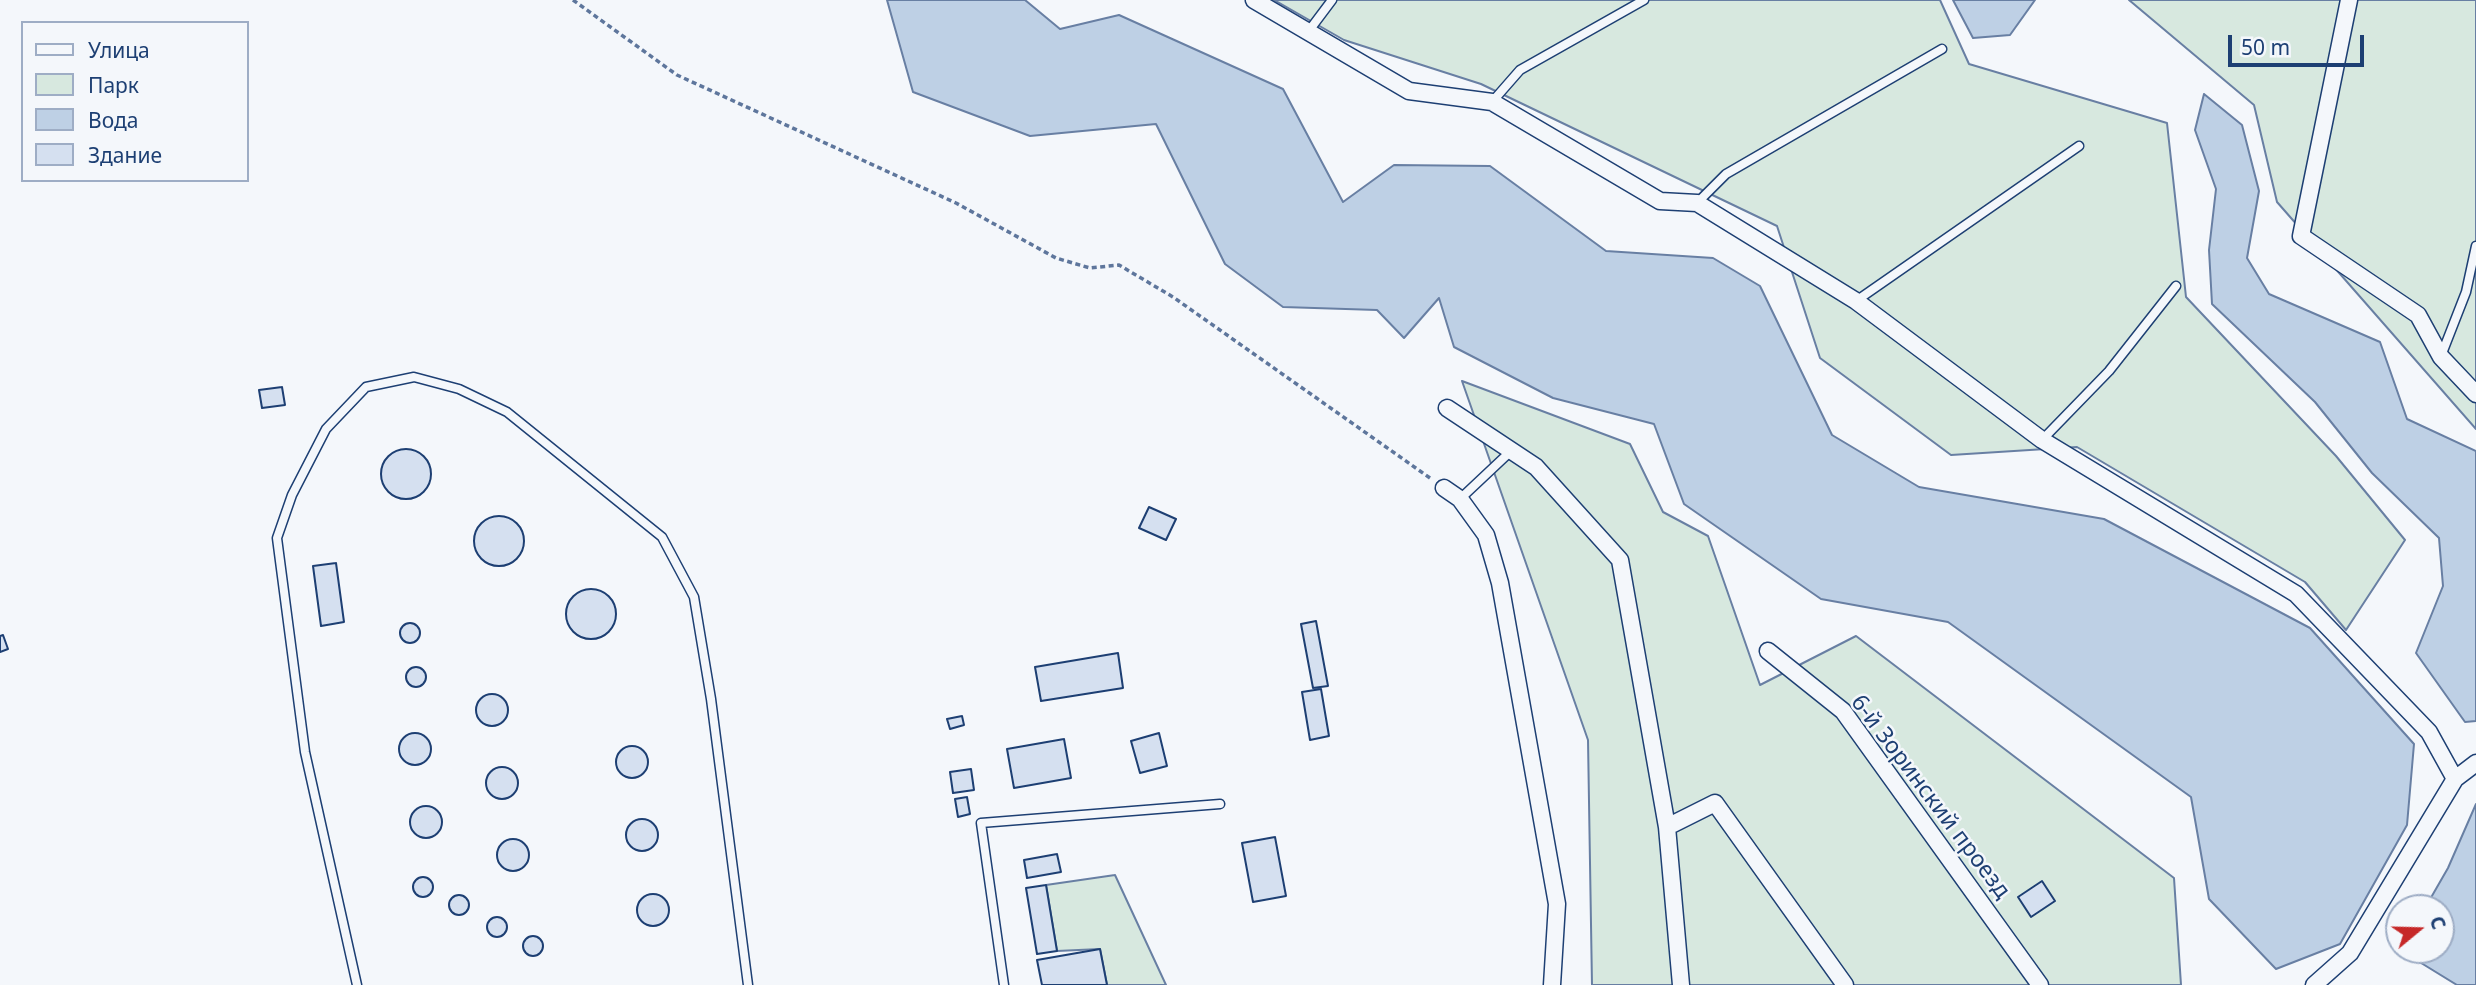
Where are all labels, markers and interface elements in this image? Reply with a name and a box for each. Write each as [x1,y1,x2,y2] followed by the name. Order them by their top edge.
[21,21,248,182] legend
[2231,21,2368,65] scale bar
[2241,33,2290,61] text: 50 m
[88,36,150,64] text: Улица
[88,71,139,99] text: Парк
[88,106,138,134] text: Вода
[88,141,162,169] text: Здание
[1844,690,2016,904] street label: 6-й Зоринский проезд
[2385,894,2455,964] north arrow
[2424,913,2452,933] text: С

